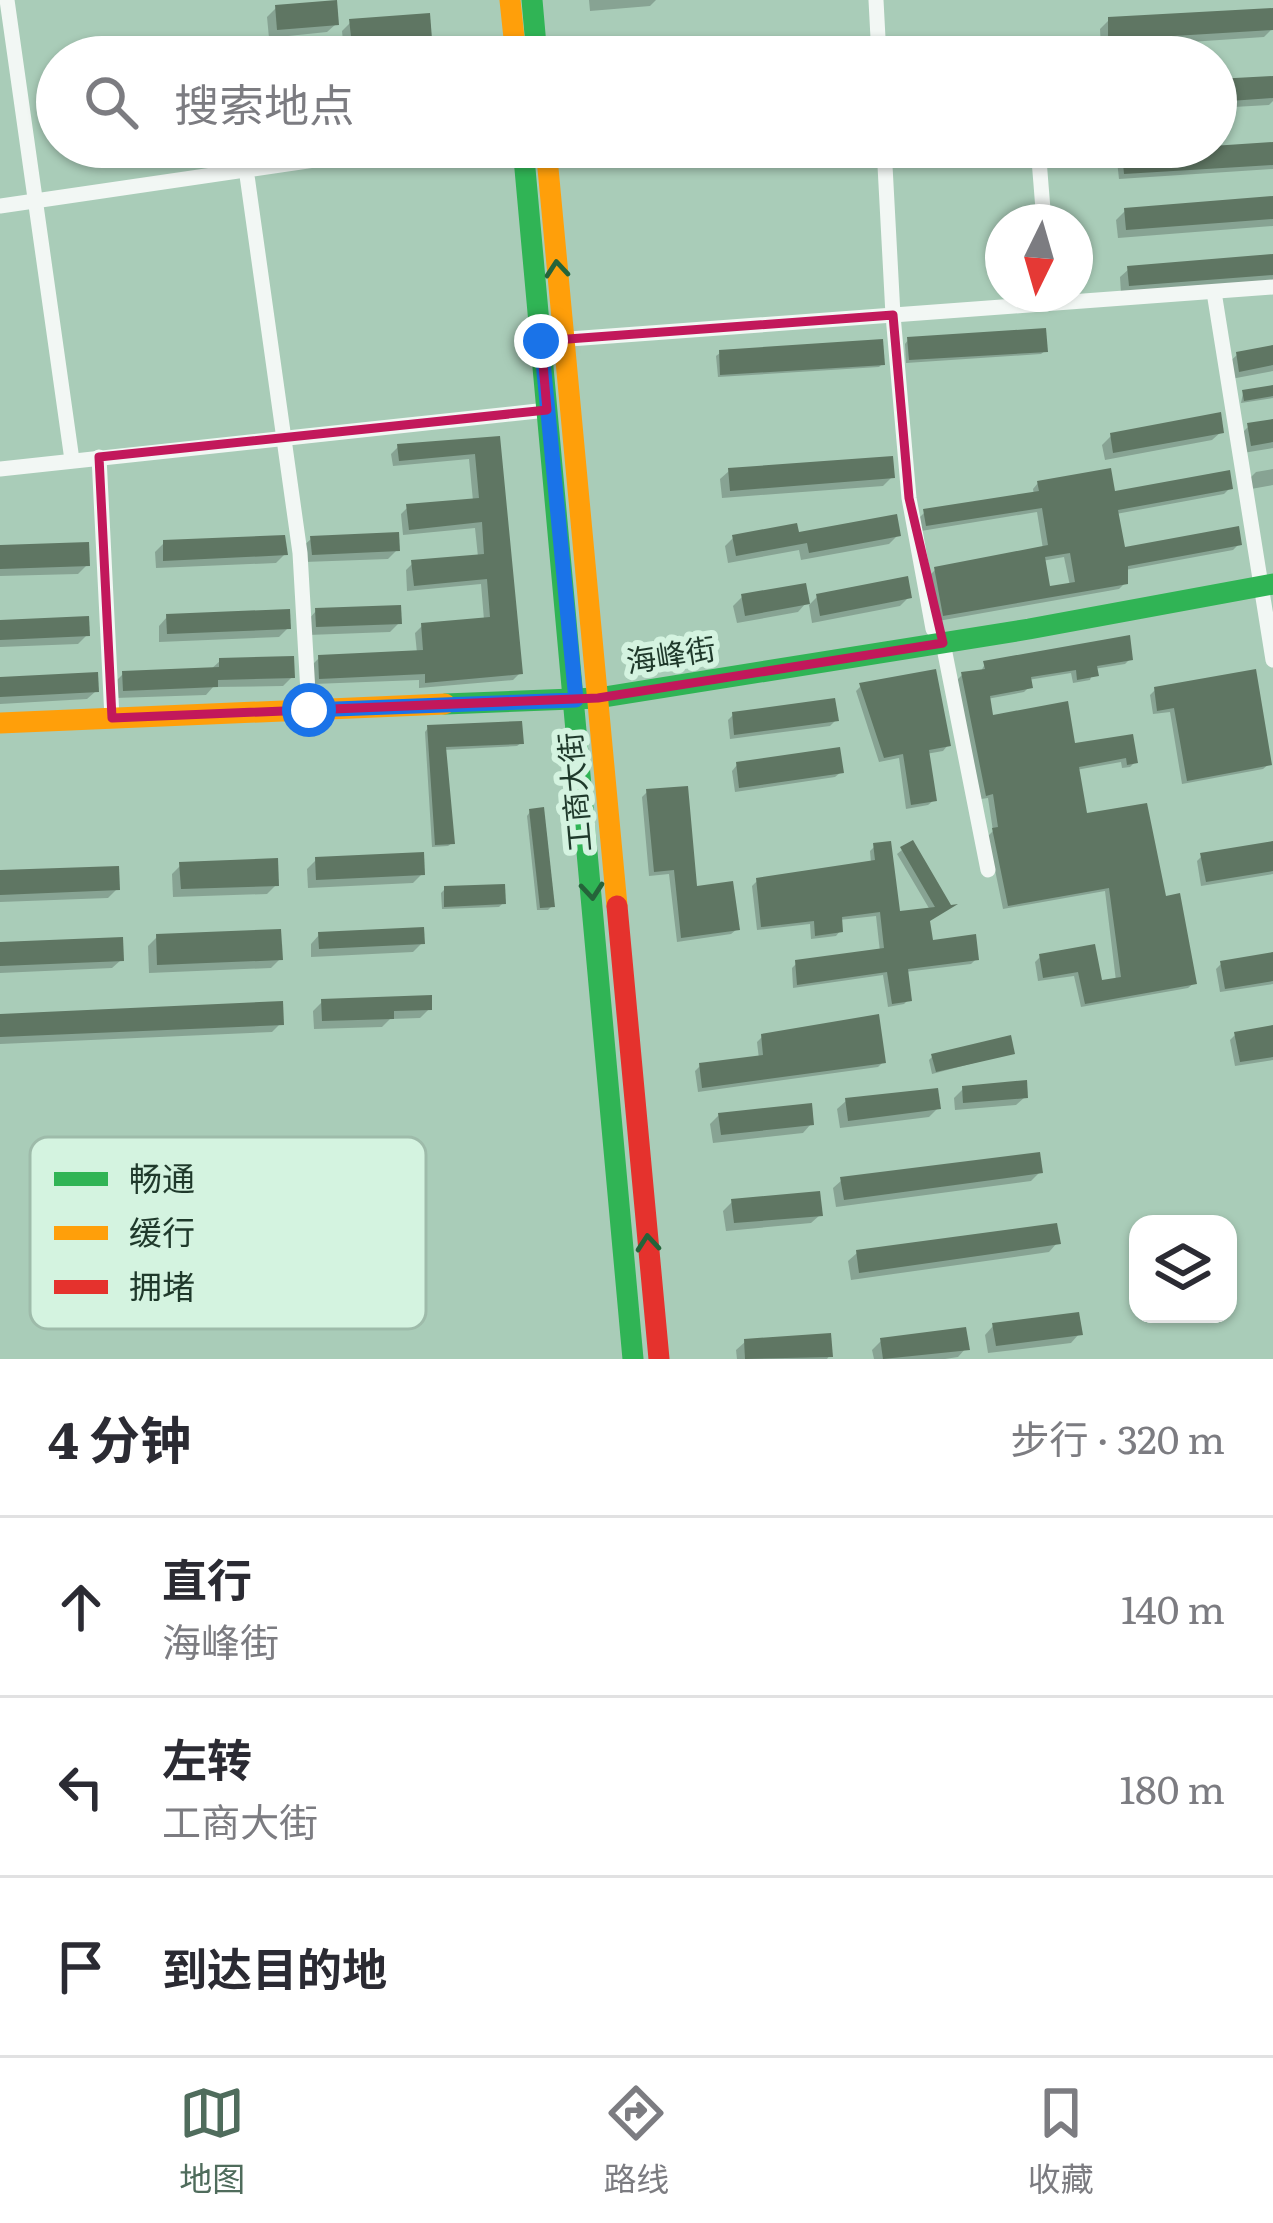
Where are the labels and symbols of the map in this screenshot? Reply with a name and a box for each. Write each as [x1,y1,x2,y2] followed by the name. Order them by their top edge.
[985,204,1093,312] north arrow
[545,259,570,278] one-way arrow
[514,314,568,368] route end
[623,624,718,682] street label: 海峰街
[282,683,336,737] route start
[546,731,600,854] street label: 工商大街
[579,882,605,901] one-way arrow
[30,1137,426,1329] legend
[129,1152,195,1201] text: 畅通
[129,1206,195,1255] text: 缓行
[636,1233,661,1252] one-way arrow
[129,1260,195,1309] text: 拥堵

